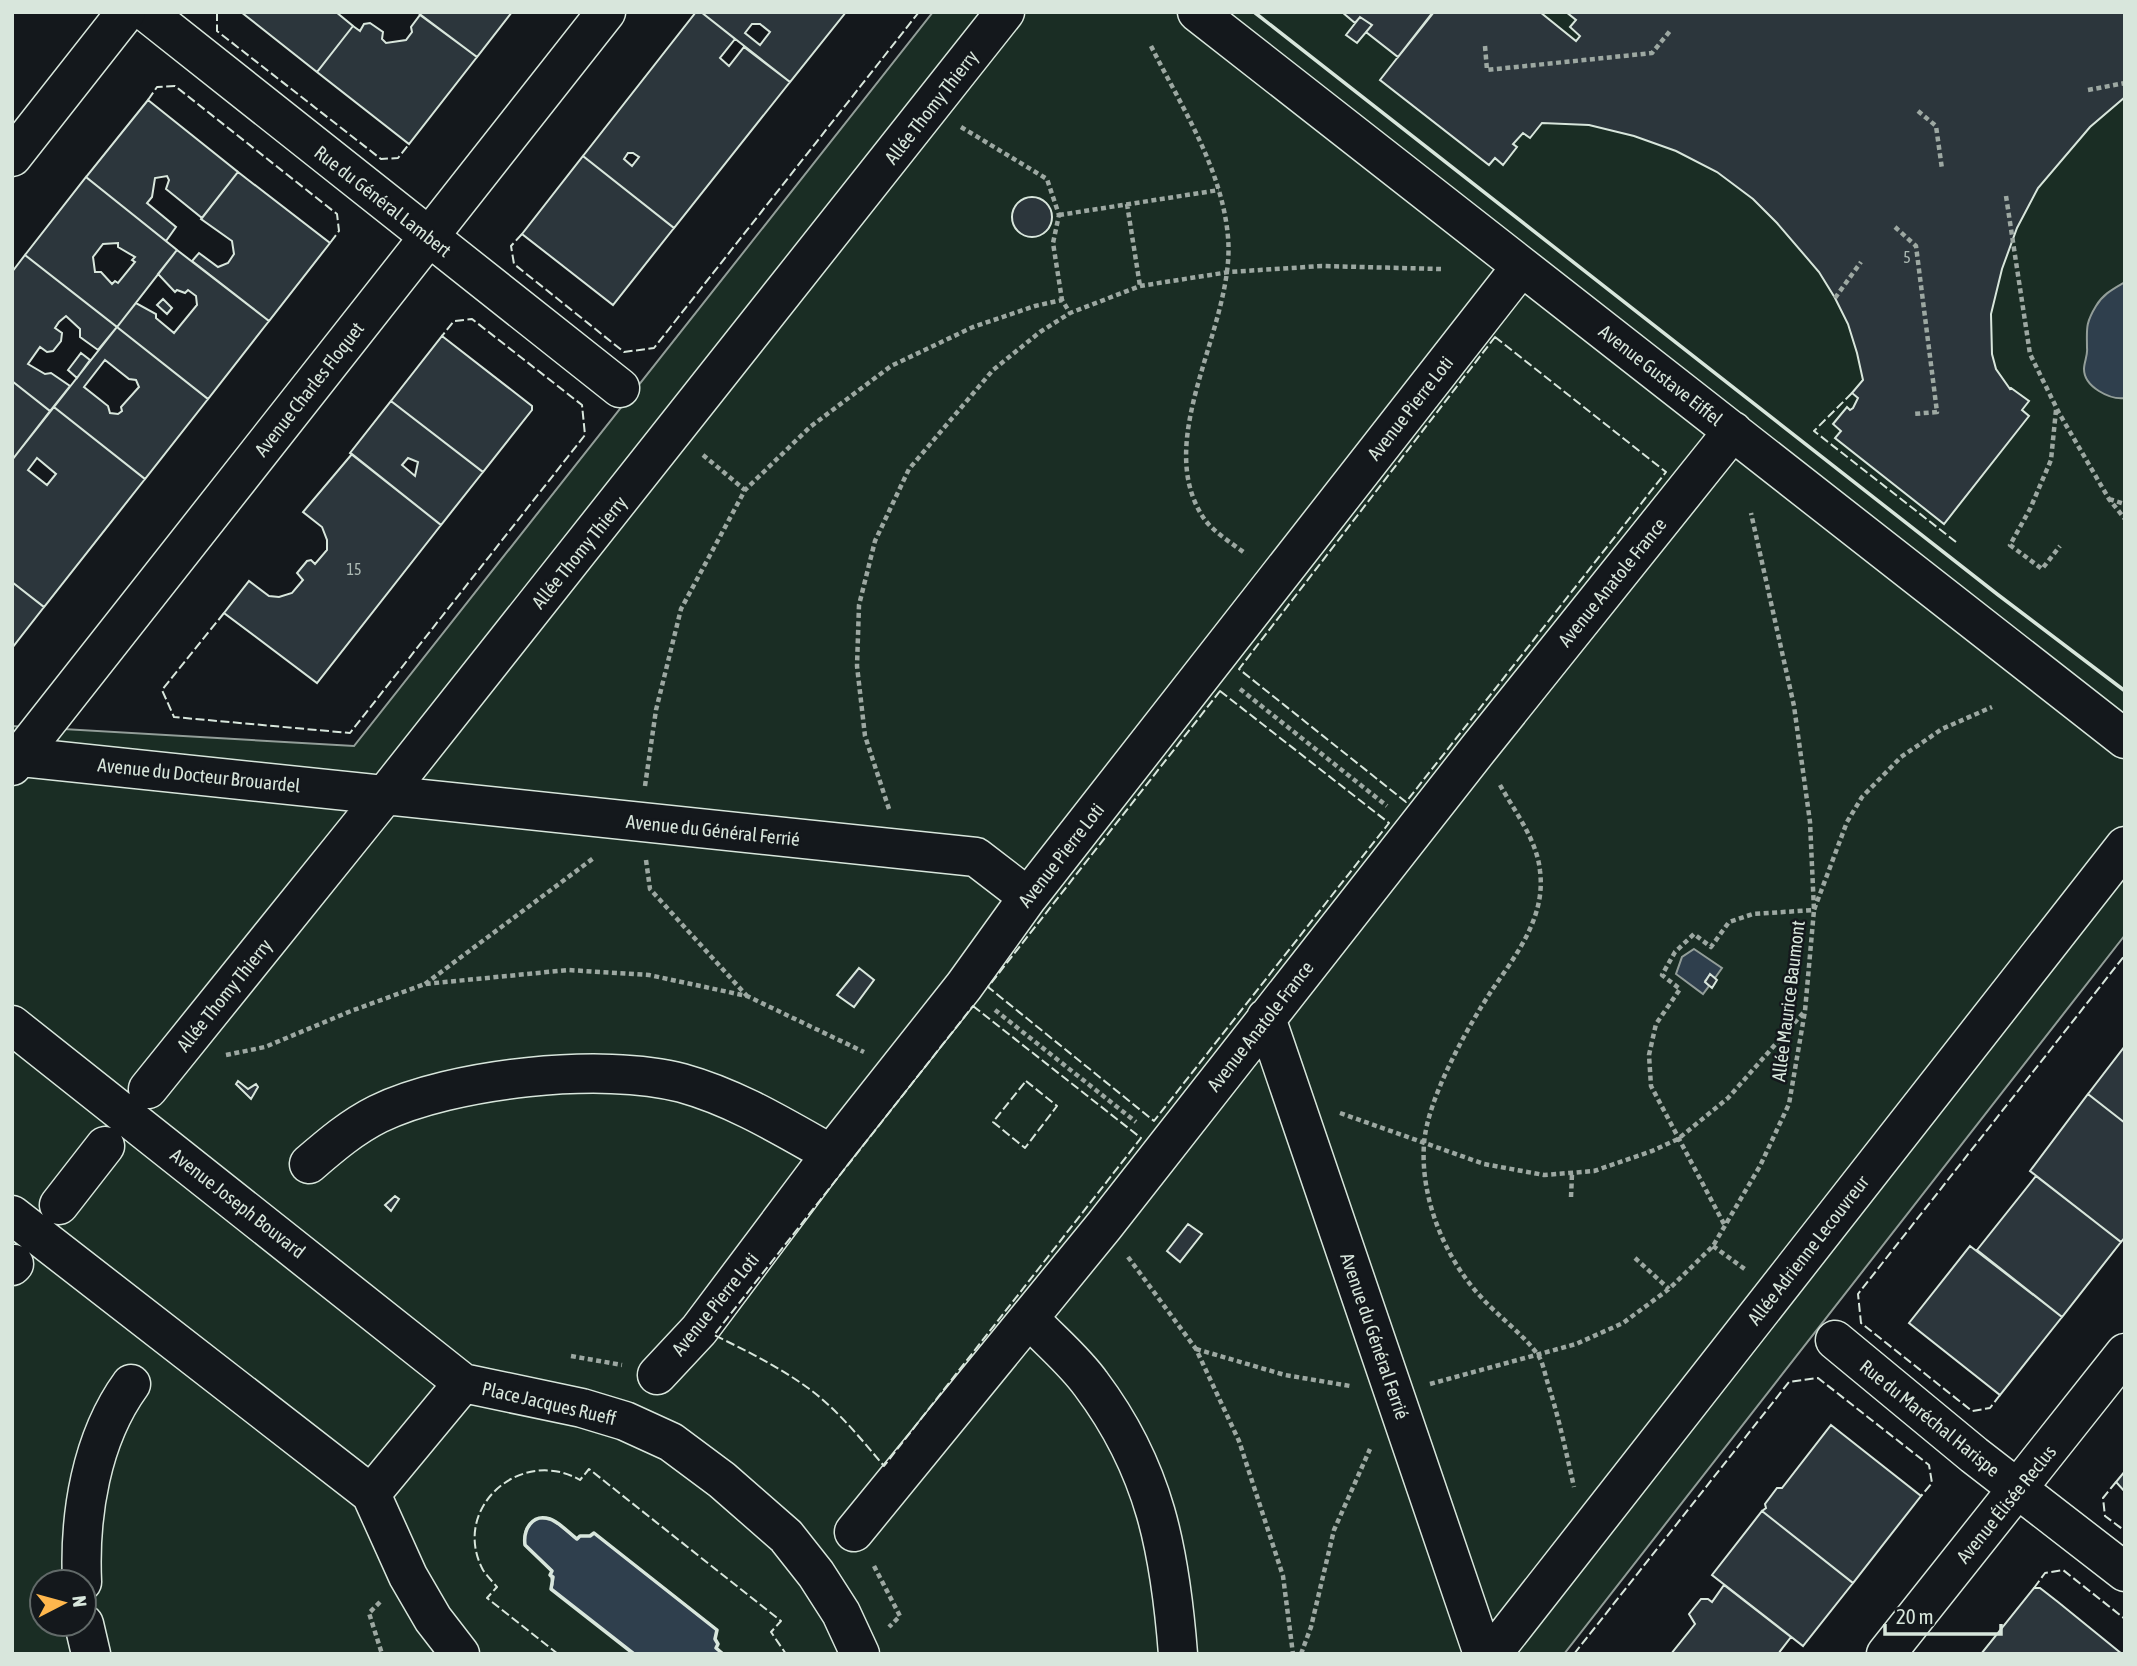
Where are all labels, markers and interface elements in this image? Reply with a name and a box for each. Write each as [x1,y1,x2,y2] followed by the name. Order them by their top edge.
[880,46,982,168] street label: Allée Thomy Thierry
[310,141,456,261] street label: Rue du Général Lambert
[1903,248,1911,266] house number: 5
[250,318,368,460] street label: Avenue Charles Floquet
[1595,320,1727,430] street label: Avenue Gustave Eiffel
[1363,352,1457,464] street label: Avenue Pierre Loti
[527,491,631,613] street label: Allée Thomy Thierry
[1553,513,1671,651] street label: Avenue Anatole France
[346,560,362,578] house number: 15
[97,753,301,797] street label: Avenue du Docteur Brouardel
[1014,799,1108,911] street label: Avenue Pierre Loti
[625,810,801,850] street label: Avenue du Général Ferrié
[1767,919,1809,1083] street label: Allée Maurice Baumont
[172,934,276,1056] street label: Allée Thomy Thierry
[1202,957,1318,1095] street label: Avenue Anatole France
[166,1144,310,1262] street label: Avenue Joseph Bouvard
[1743,1171,1873,1329] street label: Allée Adrienne Lecouvreur
[667,1248,763,1360] street label: Avenue Pierre Loti
[1336,1250,1414,1422] street label: Avenue du Général Ferrié
[1856,1355,2004,1481] street label: Rue du Maréchal Harispe
[480,1377,619,1429] street label: Place Jacques Rueff
[1952,1440,2060,1567] street label: Avenue Élisée Reclus
[28,1568,98,1638] north arrow
[1885,1592,2000,1636] scale bar
[68,1594,91,1608] text: N
[1896,1604,1934,1628] text: 20 m

